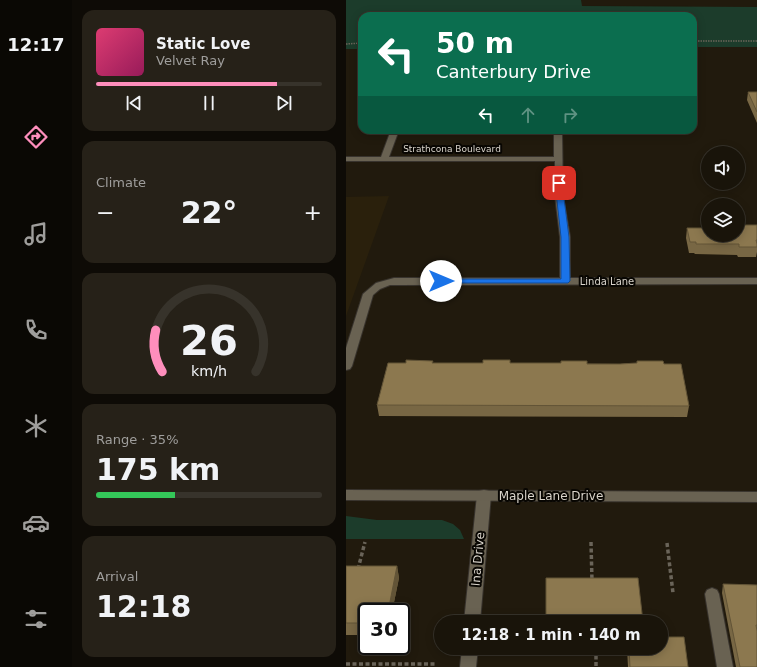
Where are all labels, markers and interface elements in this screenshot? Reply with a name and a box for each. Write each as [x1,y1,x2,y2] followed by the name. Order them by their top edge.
[436,27,514,60] text: 50 m
[370,28,422,80] icon: left
[7,34,65,55] text: 12:17
[156,35,250,53] text: Static Love
[156,53,225,68] text: Velvet Ray
[436,61,591,82] text: Canterbury Drive
[123,92,145,114] icon: previous
[198,92,220,114] icon: pause
[273,92,295,114] icon: next
[475,104,497,126] icon: left
[517,104,539,126] icon: ahead
[559,104,581,126] icon: right
[22,123,50,151] icon: directions
[403,144,501,154] street label: Strathcona Boulevard
[701,146,745,242] map controls
[701,146,745,190] button: sound
[542,166,576,200] pin
[548,172,570,194] icon: arrive
[96,175,146,190] text: Climate
[181,195,237,230] text: 22°
[701,198,745,242] button: layers
[96,200,114,225] text: −
[304,200,322,225] text: +
[22,220,50,248] icon: music
[420,260,462,302] position arrow
[580,276,634,287] street label: Linda Lane
[180,315,238,364] text: 26
[22,316,50,344] icon: phone
[191,362,227,378] text: km/h
[22,412,50,440] icon: climate
[96,432,179,447] text: Range · 35%
[96,452,220,487] text: 175 km
[499,489,603,503] street label: Maple Lane Drive
[22,509,50,537] icon: car
[469,531,487,587] street label: Ina Drive
[96,569,138,584] text: Arrival
[96,589,192,624] text: 12:18
[358,603,410,655] speed limit sign: 30
[22,605,50,633] icon: filters
[461,626,641,644] text: 12:18 · 1 min · 140 m

